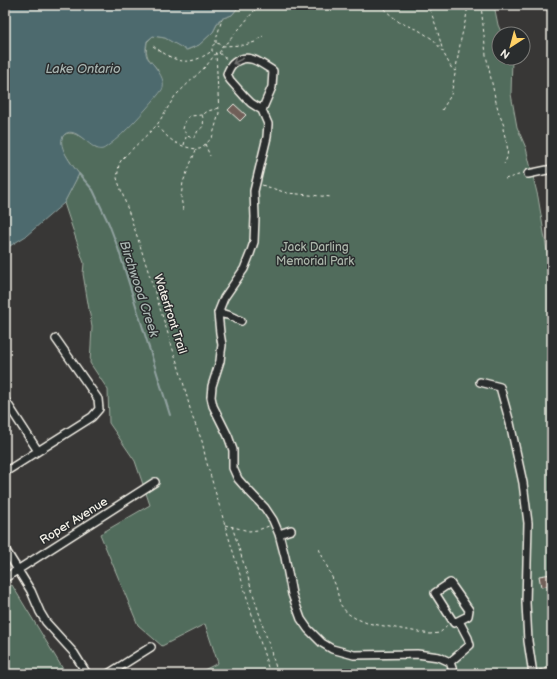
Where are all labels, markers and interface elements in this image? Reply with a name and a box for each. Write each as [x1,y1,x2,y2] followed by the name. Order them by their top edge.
[491,26,531,66] north arrow
[498,46,513,61] text: N
[232,58,244,65] one-way arrow
[45,61,121,77] water label: Lake Ontario
[116,239,162,340] water label: Birchwood Creek
[276,240,354,269] park label: Jack Darling Memorial Park
[150,272,190,356] street label: Waterfront Trail
[37,494,111,548] street label: Roper Avenue

